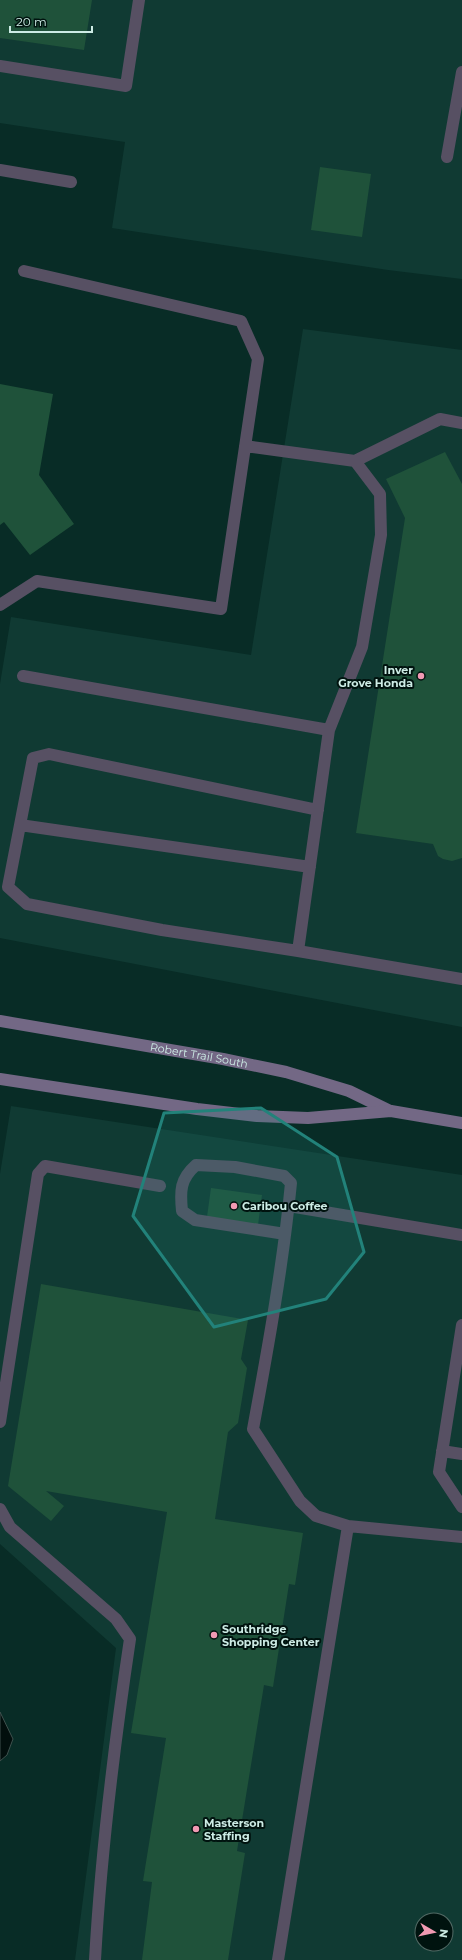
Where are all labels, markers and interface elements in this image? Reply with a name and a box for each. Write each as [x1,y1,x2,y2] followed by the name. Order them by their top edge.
[10,8,92,34] scale bar
[16,14,47,29] text: 20 m
[338,663,413,690] place label: Inver Grove Honda
[416,671,426,681] marker: Inver Grove Honda
[149,1040,249,1071] street label: Robert Trail South
[242,1199,328,1213] place label: Caribou Coffee
[229,1201,239,1211] marker: Caribou Coffee
[222,1622,320,1649] place label: Southridge Shopping Center
[209,1630,219,1640] marker: Southridge Shopping Center
[204,1816,264,1843] place label: Masterson Staffing
[191,1824,201,1834] marker: Masterson Staffing
[414,1912,454,1952] north arrow
[436,1928,451,1939] text: N

